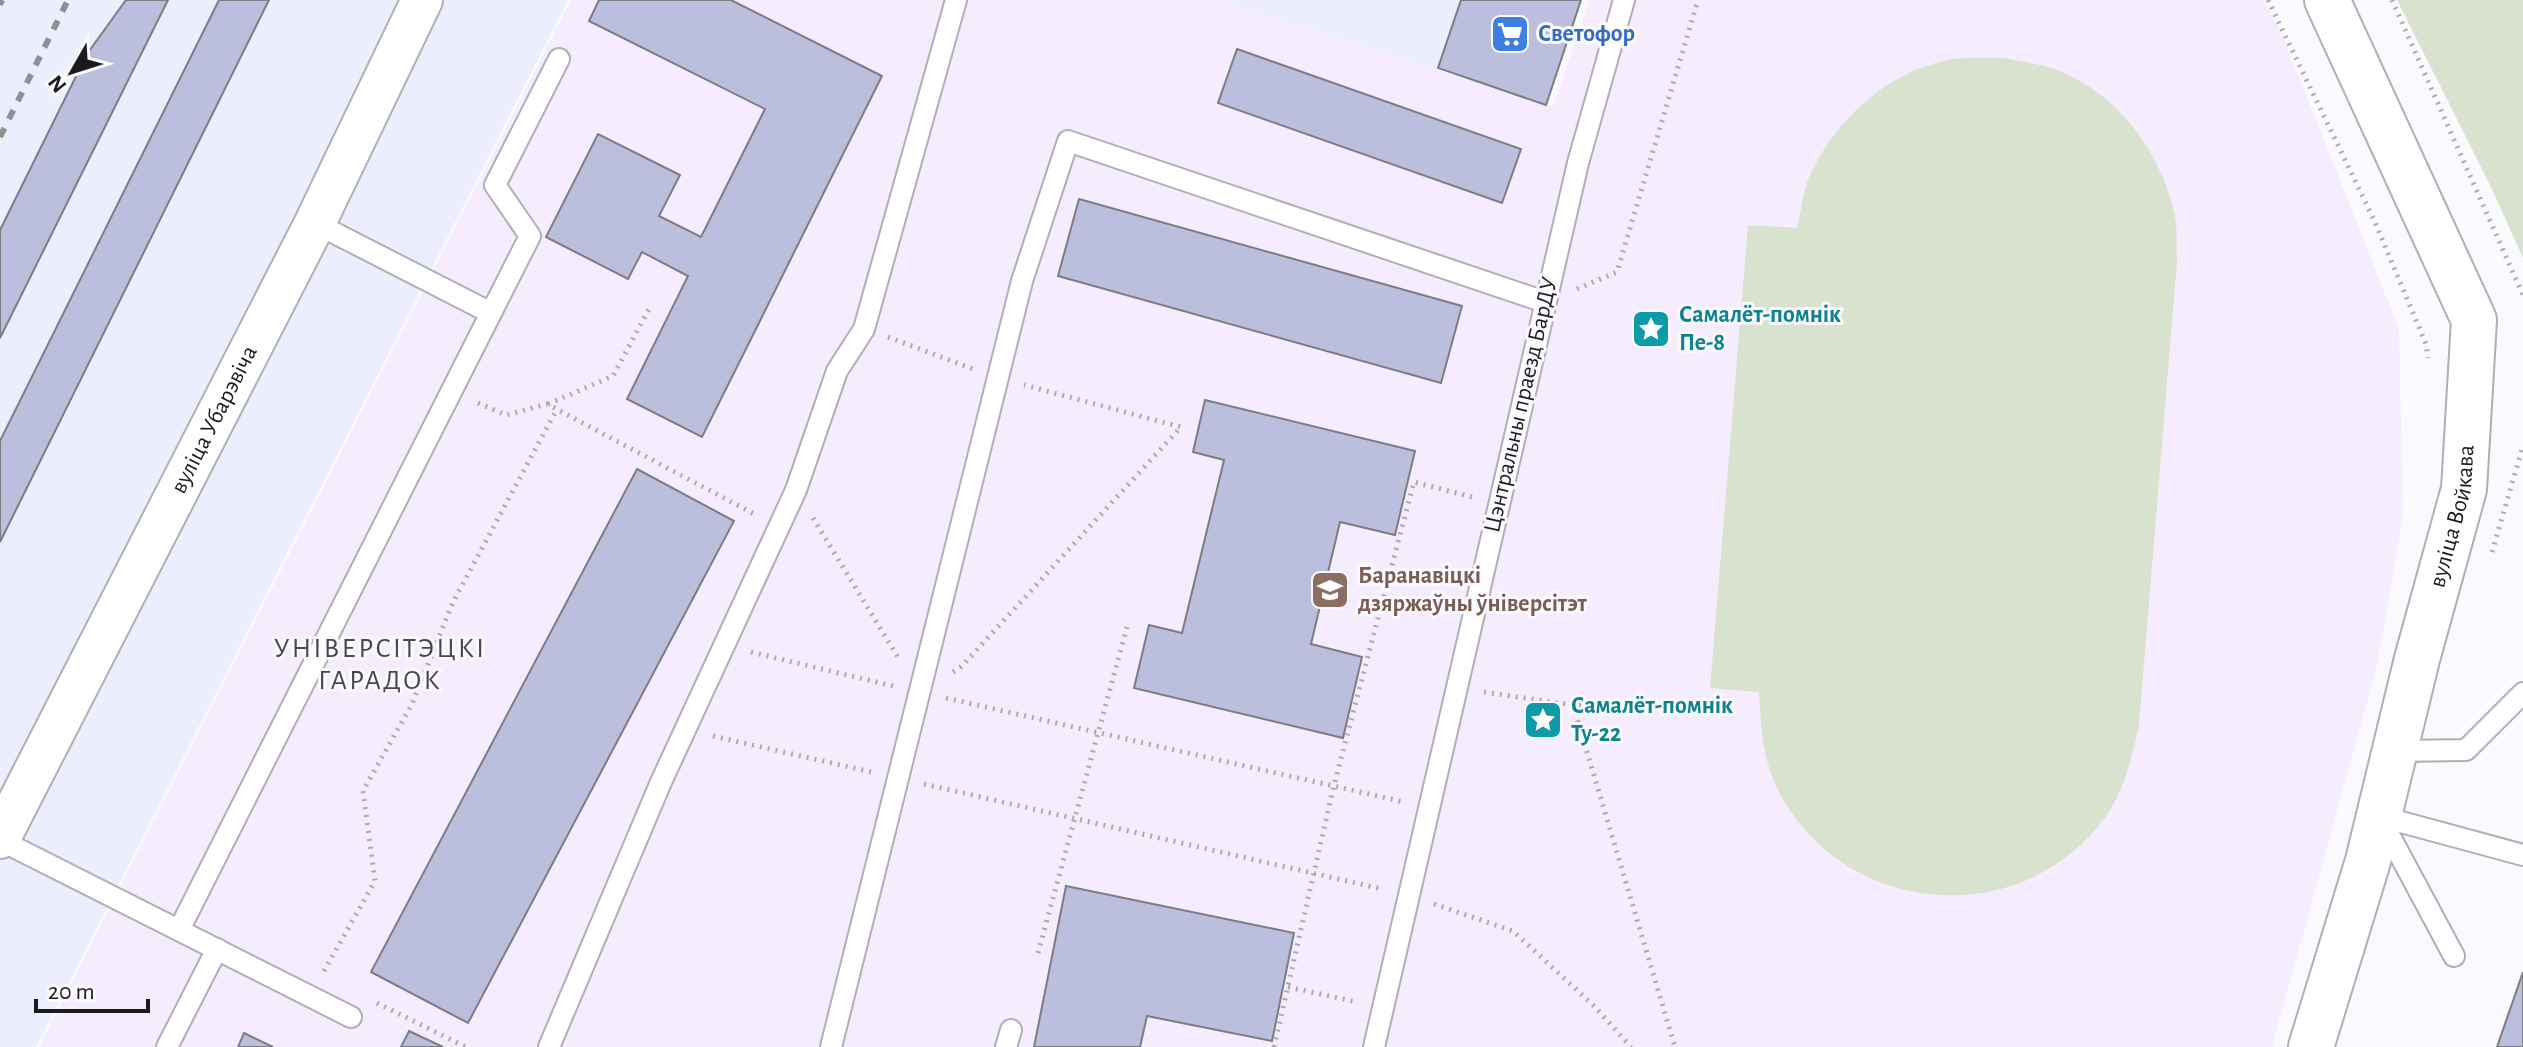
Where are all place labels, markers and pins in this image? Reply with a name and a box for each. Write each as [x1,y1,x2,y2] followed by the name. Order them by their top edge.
[1489,13,1531,55] supermarket icon: Светофор
[1538,22,1635,46] place label: Светофор
[1679,303,1841,355] place label: Самалёт-помнік Пе-8
[1630,308,1672,350] place icon: Самалёт-помнік Пе-8
[1358,564,1588,616] place label: Баранавіцкі дзяржаўны ўніверсітэт
[1309,569,1351,611] school or university icon: Баранавіцкі дзяржаўны ўніверсітэт
[1571,694,1733,746] place label: Самалёт-помнік Ту-22
[1522,699,1564,741] place icon: Самалёт-помнік Ту-22

